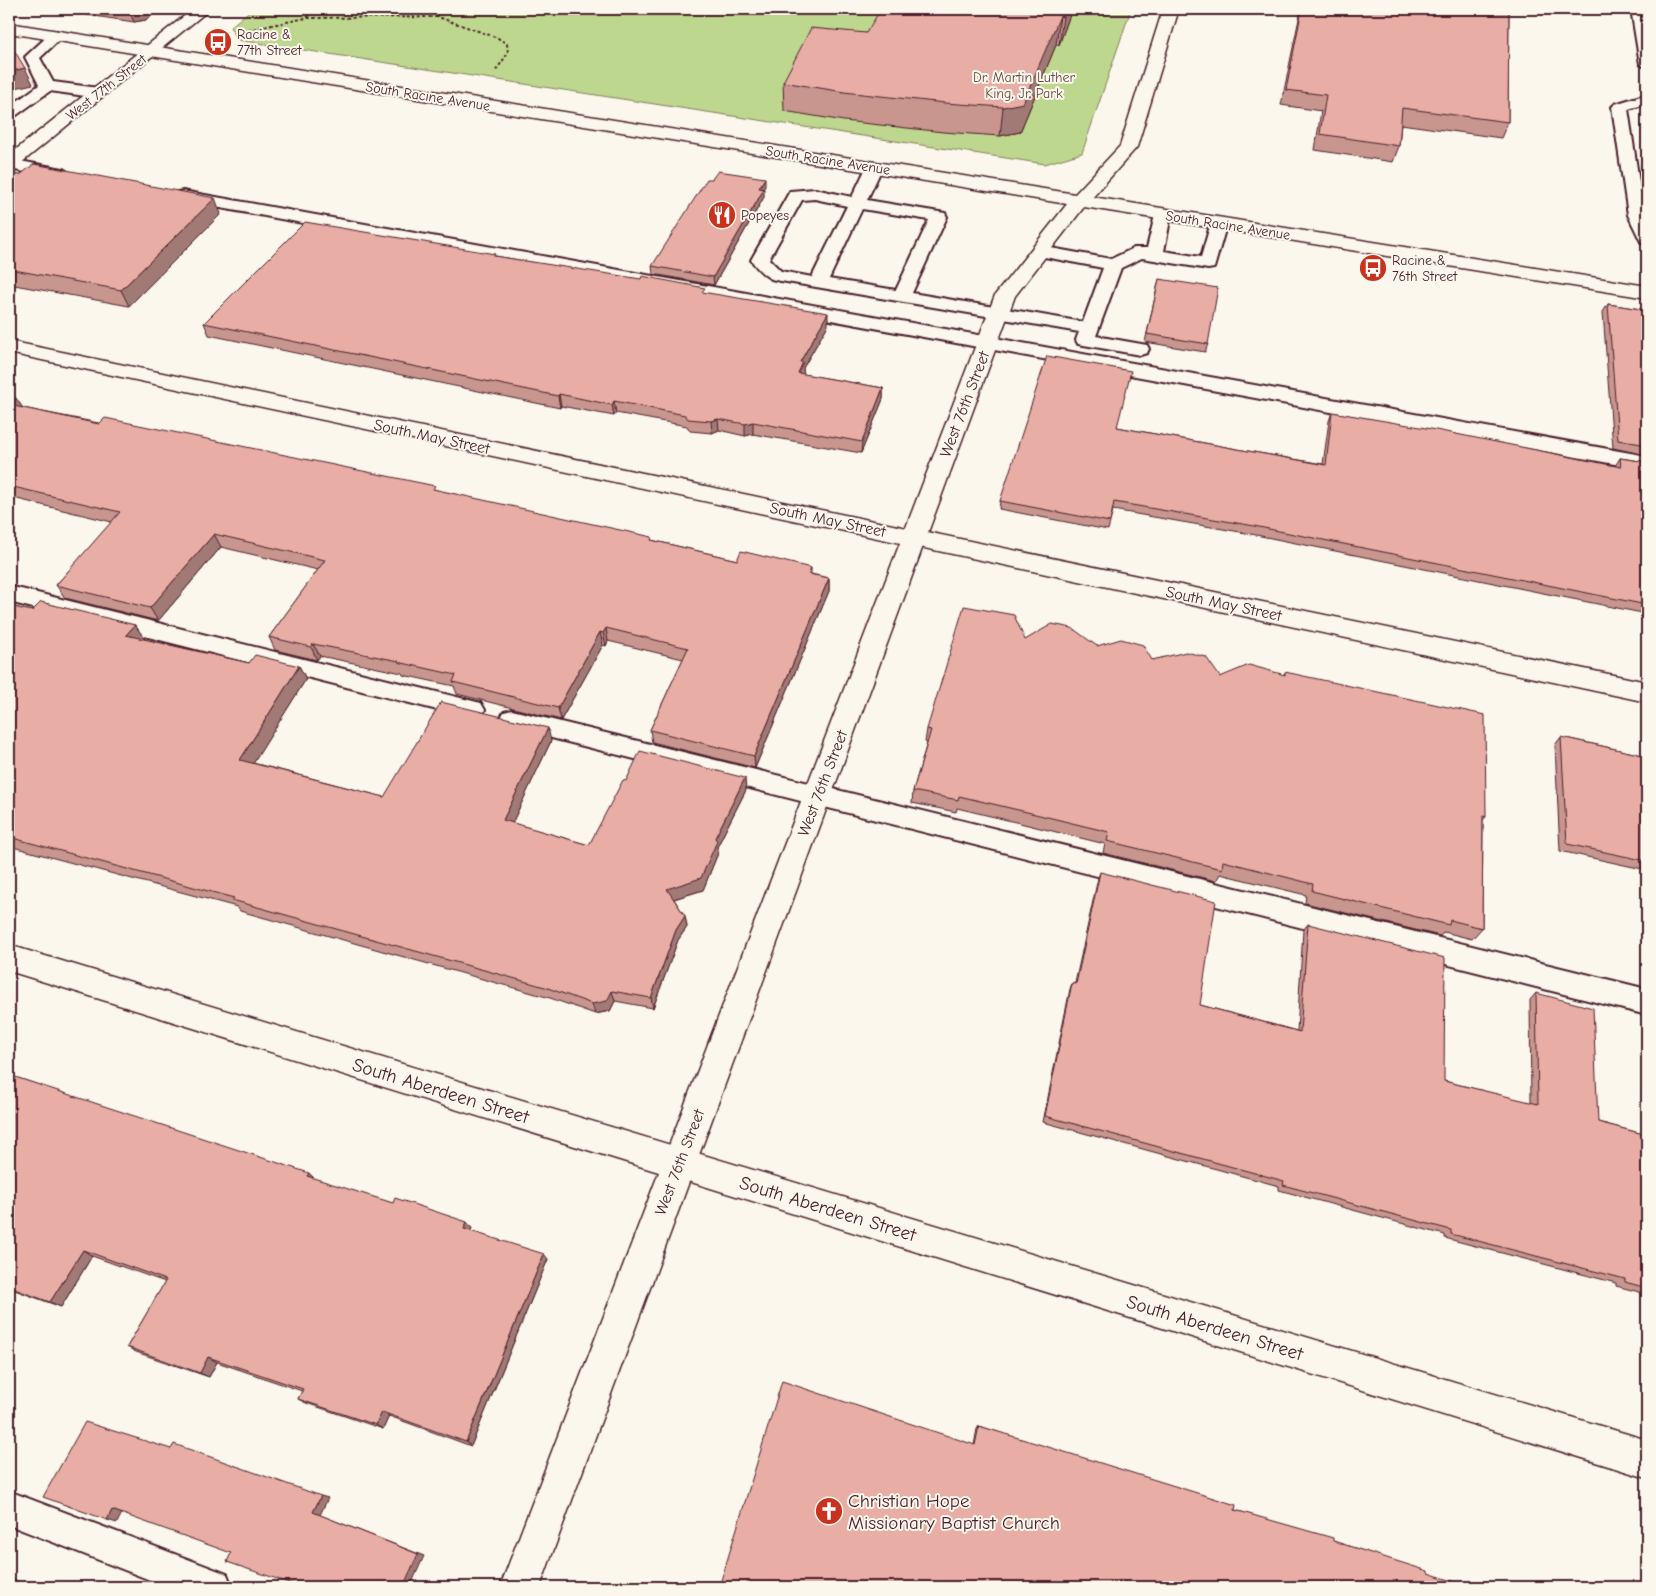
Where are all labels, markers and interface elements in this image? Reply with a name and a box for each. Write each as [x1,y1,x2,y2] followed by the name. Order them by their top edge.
[237,26,302,59] place label: Racine & 77th Street
[203,27,233,57] bus stop icon: Racine & 77th Street
[63,50,151,124] street label: West 77th Street
[973,69,1075,102] park label: Dr. Martin Luther King, Jr. Park
[364,78,491,115] street label: South Racine Avenue
[764,142,891,179] street label: South Racine Avenue
[707,200,737,230] restaurant icon: Popeyes
[741,207,789,224] place label: Popeyes
[1164,207,1291,244] street label: South Racine Avenue
[1392,252,1458,285] place label: Racine & 76th Street
[1358,253,1388,283] bus stop icon: Racine & 76th Street
[936,348,994,460] street label: West 76th Street
[372,416,492,458] street label: South May Street
[768,499,888,541] street label: South May Street
[1164,583,1284,625] street label: South May Street
[794,727,852,839] street label: West 76th Street
[350,1054,532,1128] street label: South Aberdeen Street
[651,1106,709,1218] street label: West 76th Street
[737,1172,919,1246] street label: South Aberdeen Street
[1124,1291,1306,1365] street label: South Aberdeen Street
[848,1490,1060,1534] place label: Christian Hope Missionary Baptist Church
[814,1496,844,1526] church icon: Christian Hope Missionary Baptist Church

